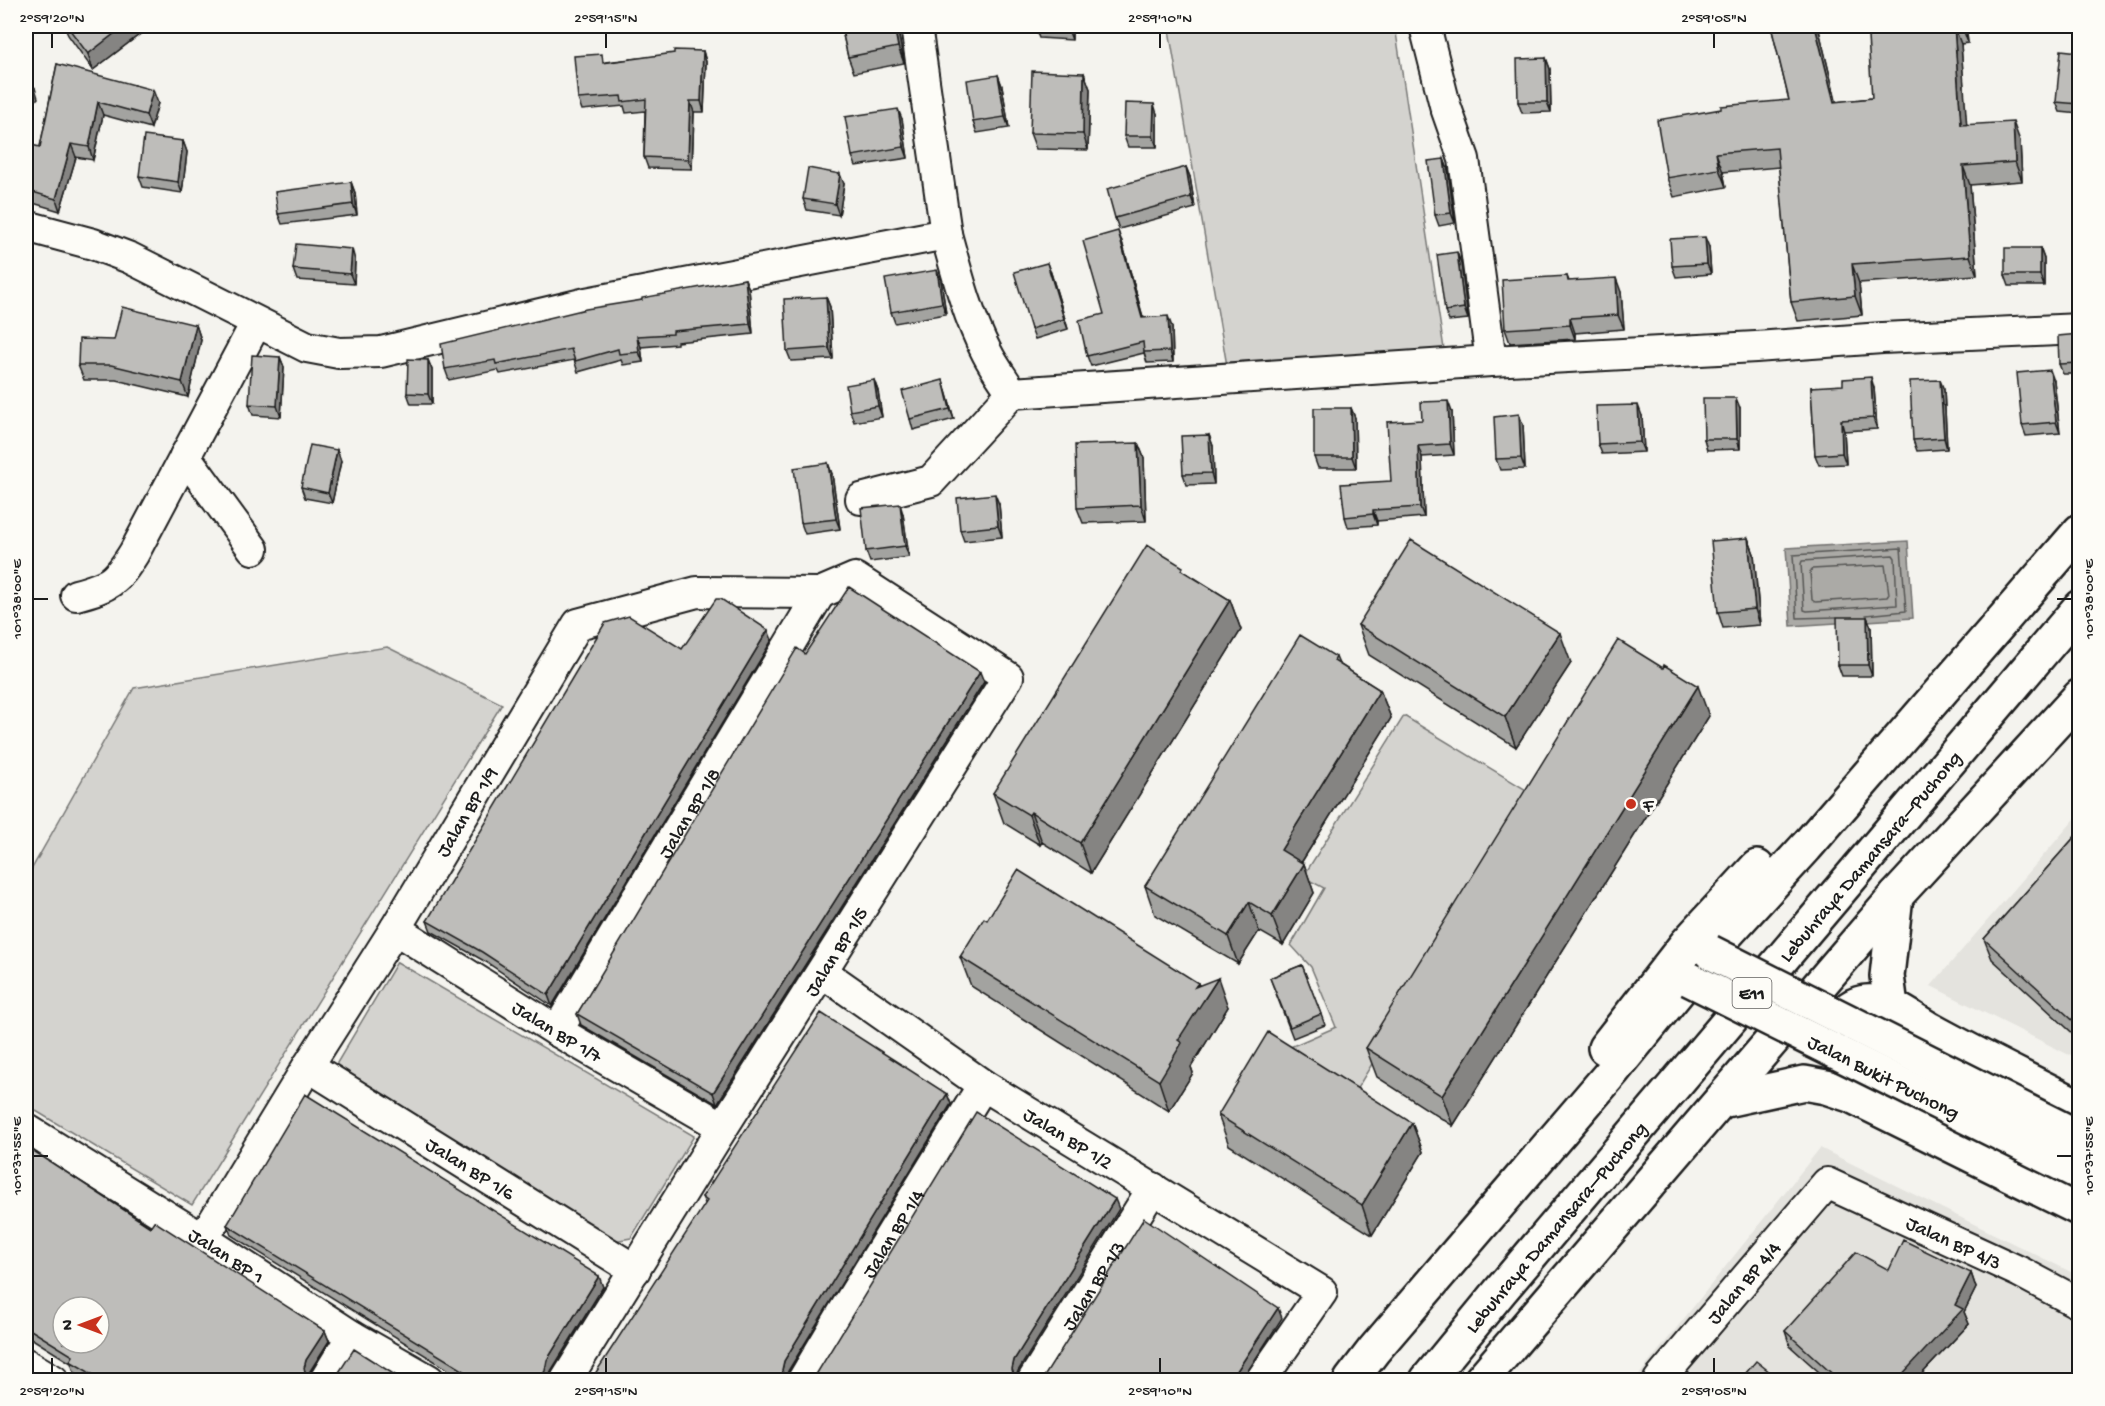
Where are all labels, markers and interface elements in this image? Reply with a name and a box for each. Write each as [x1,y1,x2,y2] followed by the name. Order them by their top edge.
[19,10,85,28] text: 2°59'20"N
[574,10,638,28] text: 2°59'15"N
[1128,10,1192,28] text: 2°59'10"N
[1681,10,1747,28] text: 2°59'05"N
[9,558,27,640] text: 101°38'00"E
[2081,558,2099,640] text: 101°38'00"E
[1776,748,1968,968] street label: Lebuhraya Damansara–Puchong
[433,764,504,862] street label: Jalan BP 1/9
[655,765,727,864] street label: Jalan BP 1/8
[1642,796,1655,819] place label: F
[1624,797,1638,811] marker: F
[801,904,874,1002] street label: Jalan BP 1/5
[1732,978,1772,1008] road number: E11
[507,998,606,1070] street label: Jalan BP 1/7
[1803,1032,1962,1126] street label: Jalan Bukit Puchong
[1018,1104,1116,1176] street label: Jalan BP 1/2
[9,1116,27,1196] text: 101°37'55"E
[2081,1116,2099,1196] text: 101°37'55"E
[1462,1118,1654,1339] street label: Lebuhraya Damansara–Puchong
[420,1134,519,1207] street label: Jalan BP 1/6
[859,1186,931,1283] street label: Jalan BP 1/4
[1902,1213,2004,1277] street label: Jalan BP 4/3
[183,1225,267,1291] street label: Jalan BP 1
[1059,1238,1132,1336] street label: Jalan BP 1/3
[1704,1238,1787,1330] street label: Jalan BP 4/4
[51,1295,111,1355] north arrow
[60,1319,79,1330] text: N
[19,1383,85,1401] text: 2°59'20"N
[574,1383,638,1401] text: 2°59'15"N
[1128,1383,1192,1401] text: 2°59'10"N
[1681,1383,1747,1401] text: 2°59'05"N

